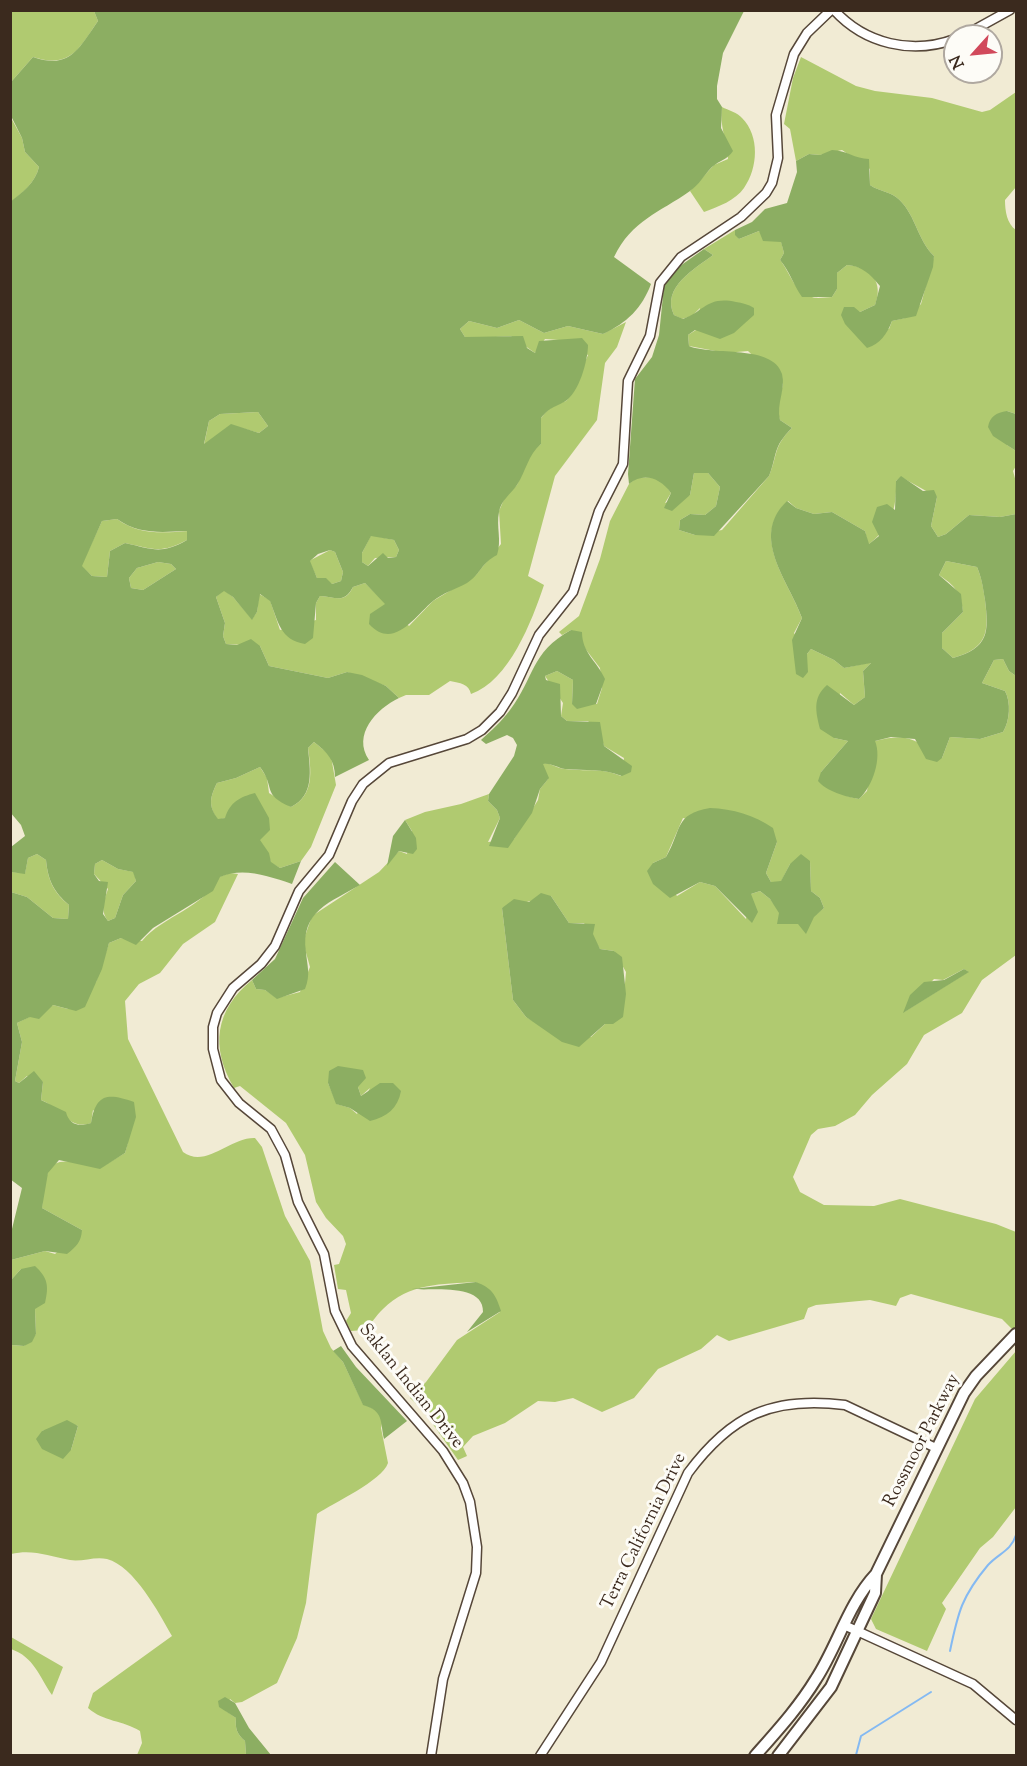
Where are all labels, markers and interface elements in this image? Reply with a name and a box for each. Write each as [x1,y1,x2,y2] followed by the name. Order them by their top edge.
[943,24,1003,84] north arrow
[945,51,971,72] text: N
[353,1320,467,1454] street label: Saklan Indian Drive
[880,1371,966,1511] street label: Rossmoor Parkway
[598,1450,692,1614] street label: Terra California Drive

